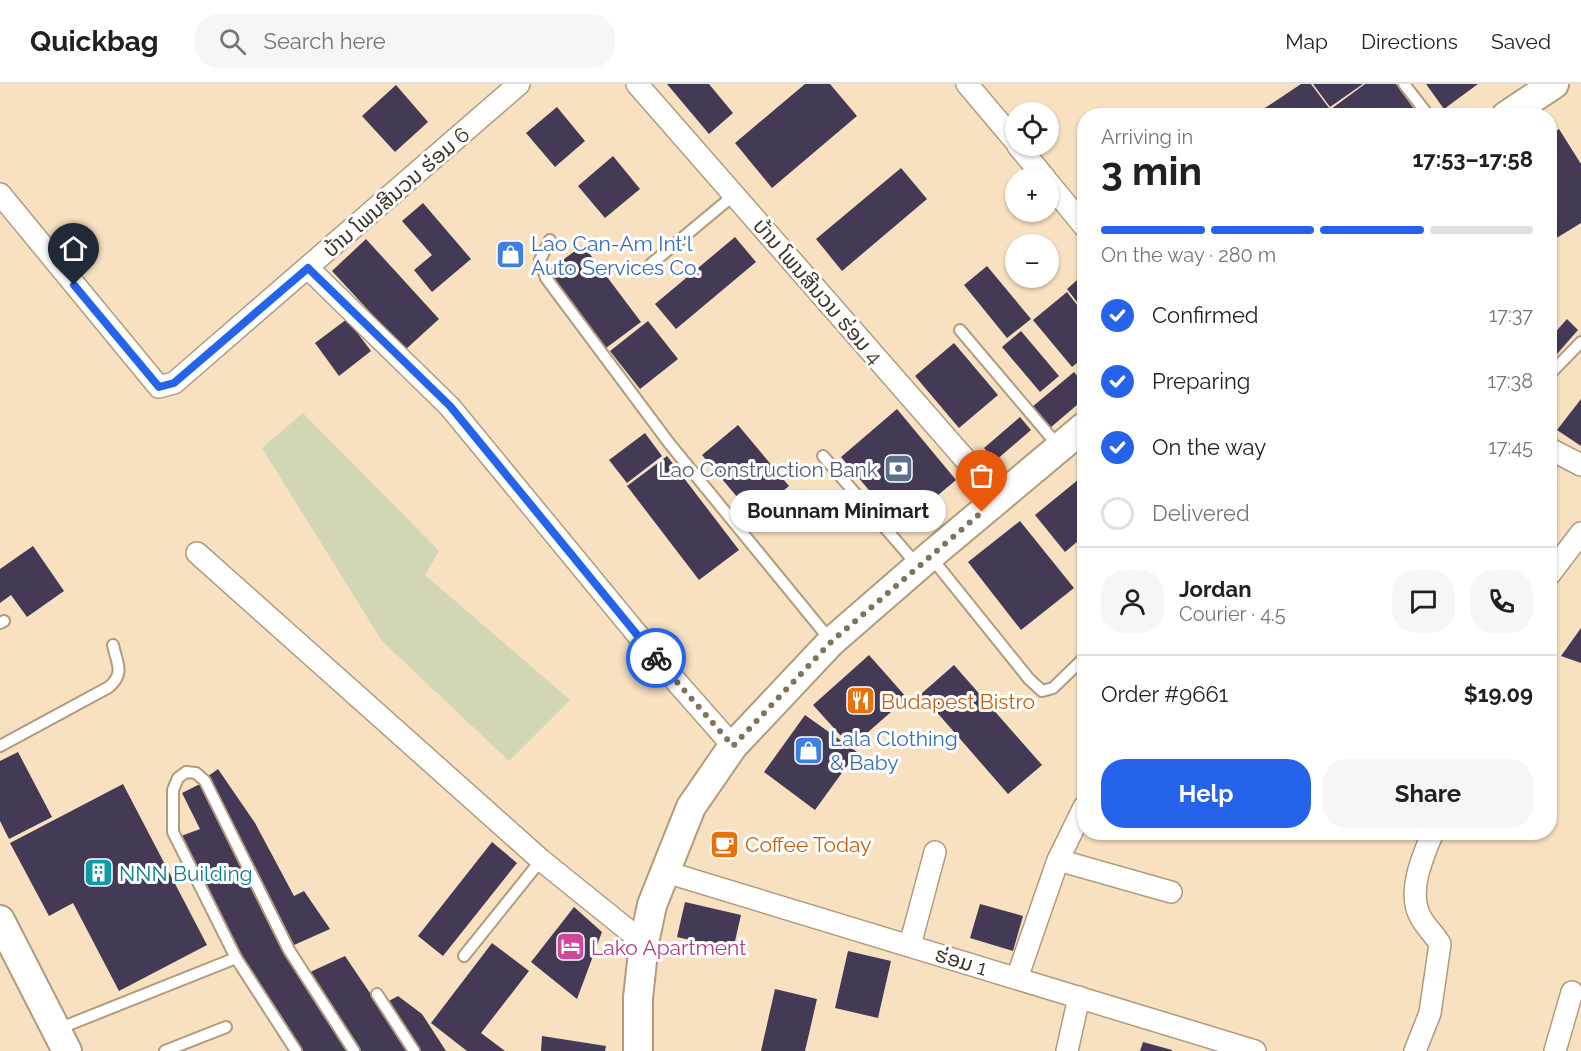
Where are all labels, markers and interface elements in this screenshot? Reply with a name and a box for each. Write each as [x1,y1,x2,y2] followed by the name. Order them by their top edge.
[195,14,615,68] search box
[30,25,159,58] text: Quickbag
[216,25,249,58] icon: search
[264,28,386,54] text: Search here
[1285,29,1328,54] text: Map
[1361,29,1458,54] text: Directions
[1491,29,1551,54] text: Saved
[1005,102,1059,288] map controls
[1005,102,1059,156] button: locate
[318,122,474,262] street label: ບ້ານ ໂພນສີນວນ ຮ່ອມ 6
[1101,125,1193,149] text: Arriving in
[1413,146,1533,172] text: 17:53–17:58
[1101,148,1202,194] text: 3 min
[1005,168,1059,222] button: +
[748,213,888,369] street label: ບ້ານ ໂພນສີນວນ ຮ່ອມ 4
[48,223,99,285] pin
[531,231,700,280] place label: Lao Can-Am Int'l Auto Services Co.
[57,232,90,265] icon: home
[1005,234,1059,288] button: −
[494,239,526,271] shop icon: Lao Can-Am Int'l Auto Services Co.
[1101,243,1276,267] text: On the way · 280 m
[1101,299,1134,332] icon: check
[1152,302,1259,328] text: Confirmed
[1489,303,1533,327] text: 17:37
[1101,365,1134,398] icon: check
[1152,368,1250,394] text: Preparing
[1488,369,1533,393] text: 17:38
[1101,431,1134,464] icon: check
[1152,434,1266,460] text: On the way
[1488,435,1533,459] text: 17:45
[956,450,1007,512] pin
[883,453,915,485] bank icon: Lao Construction Bank
[658,457,878,482] place label: Lao Construction Bank
[965,459,998,492] icon: bag
[730,491,946,533] callout: Bounnam Minimart
[747,499,929,523] text: Bounnam Minimart
[1152,500,1250,526] text: Delivered
[1101,570,1164,633] button: person
[1392,570,1455,633] button: chat
[1470,570,1533,633] button: phone
[1179,576,1251,602] text: Jordan
[1179,602,1286,626] text: Courier · 4.5
[626,628,686,688] courier
[640,642,673,675] icon: bike
[1101,681,1228,707] text: Order #9661
[1464,681,1533,707] text: $19.09
[844,685,876,717] restaurant icon: Budapest Bistro
[881,689,1035,714] place label: Budapest Bistro
[830,726,958,775] place label: Lala Clothing & Baby
[793,734,825,766] shop icon: Lala Clothing & Baby
[1101,759,1311,828] button: Help
[1323,759,1533,828] button: Share
[708,828,740,860] cafe icon: Coffee Today
[745,832,872,857] place label: Coffee Today
[82,857,114,889] building icon: NNN Building
[119,861,253,886] place label: NNN Building
[554,931,586,963] hotel icon: Lako Apartment
[591,935,746,960] place label: Lako Apartment
[932,941,990,981] street label: ຮ່ອມ 1

